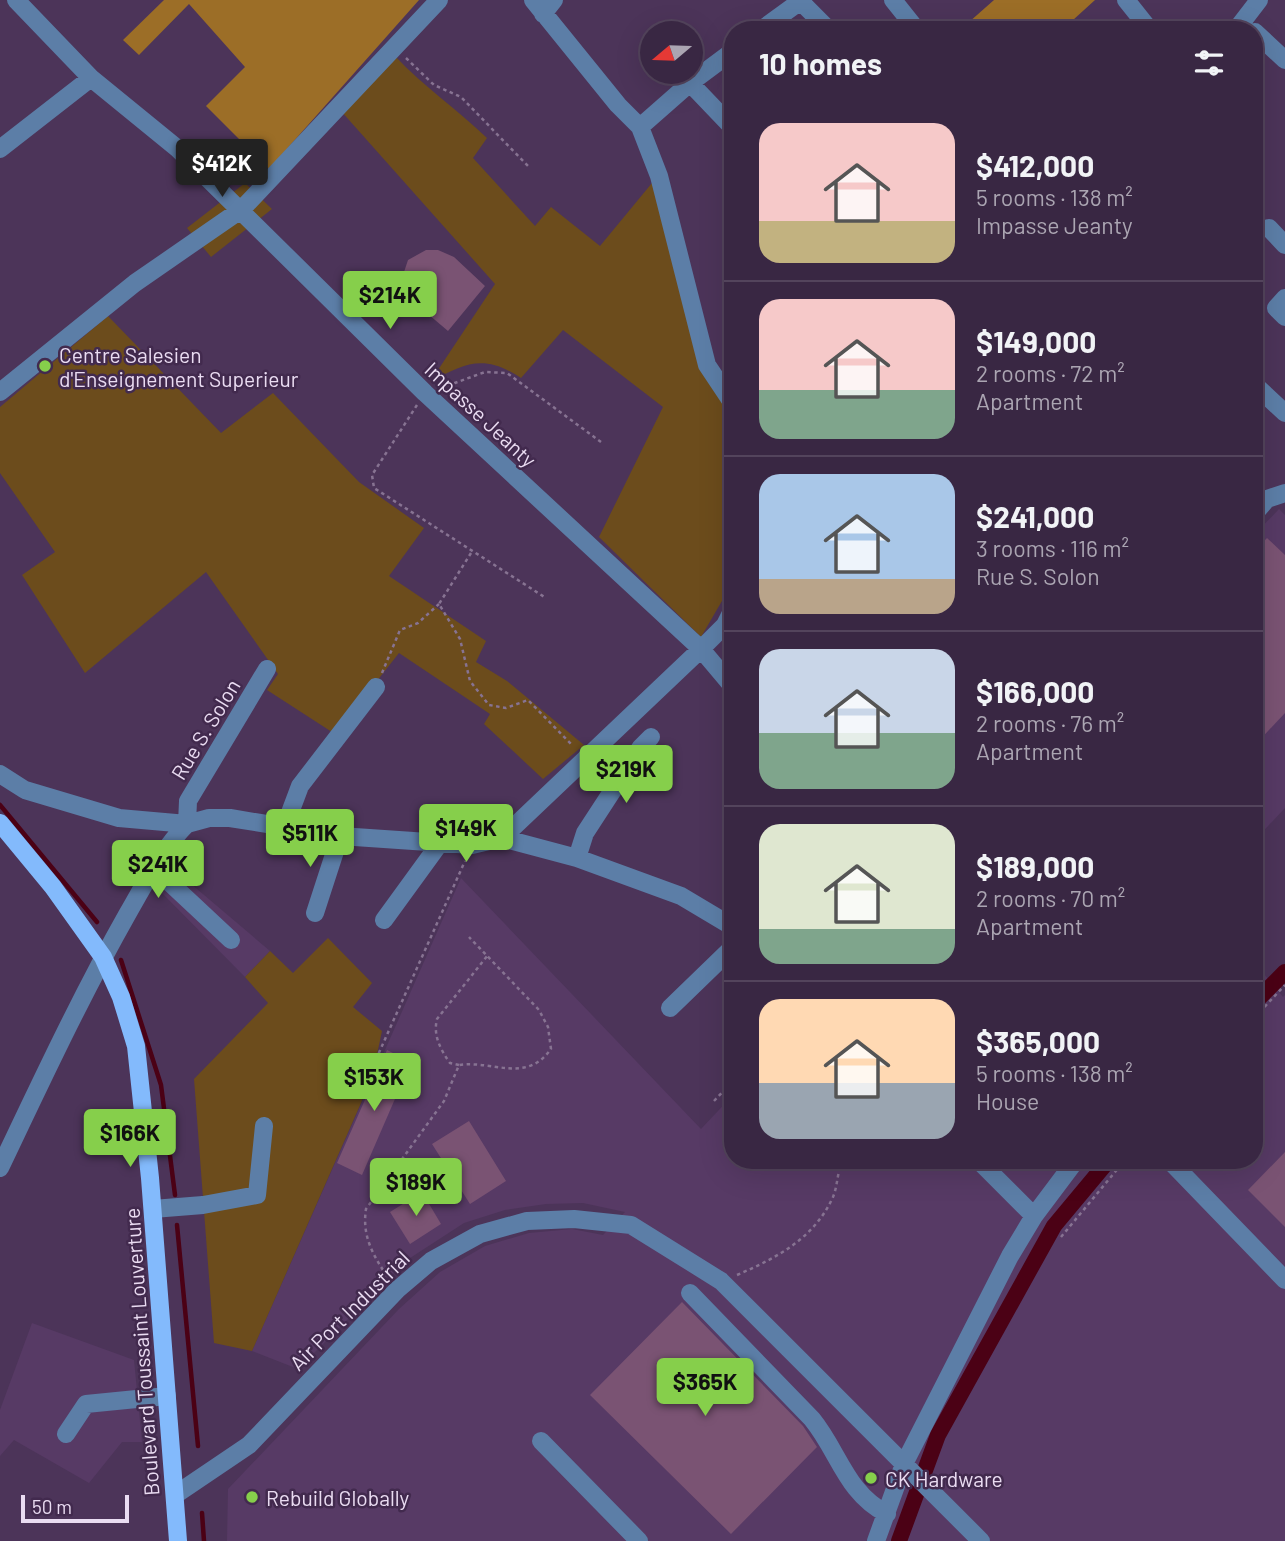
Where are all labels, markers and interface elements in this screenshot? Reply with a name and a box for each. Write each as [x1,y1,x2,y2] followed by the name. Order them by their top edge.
[640,21,704,84] north arrow
[640,21,703,84] map controls
[1190,44,1228,82] icon: filters
[759,45,882,81] text: 10 homes
[173,140,271,199] pin: $412K
[976,147,1094,183] text: $412,000
[192,148,252,176] text: $412K
[815,151,899,235] icon: home
[976,183,1133,211] text: 5 rooms · 138 m²
[976,211,1133,239] text: Impasse Jeanty
[341,272,439,331] pin: $214K
[359,280,421,308] text: $214K
[976,323,1096,359] text: $149,000
[815,327,899,411] icon: home
[59,342,299,391] place label: Centre Salesien d'Enseignement Superieur
[420,356,542,472] street label: Impasse Jeanty
[37,358,53,374] marker: Centre Salesien d'Enseignement Superieur
[976,359,1125,387] text: 2 rooms · 72 m²
[976,387,1083,415] text: Apartment
[976,498,1094,534] text: $241,000
[815,502,899,586] icon: home
[976,534,1129,562] text: 3 rooms · 116 m²
[976,562,1100,590] text: Rue S. Solon
[976,673,1094,709] text: $166,000
[165,674,245,784] street label: Rue S. Solon
[815,677,899,761] icon: home
[976,709,1124,737] text: 2 rooms · 76 m²
[976,737,1083,765] text: Apartment
[577,746,675,805] pin: $219K
[596,754,656,782] text: $219K
[417,804,515,864] pin: $149K
[261,810,359,869] pin: $511K
[435,813,497,841] text: $149K
[282,818,338,846] text: $511K
[109,841,207,900] pin: $241K
[976,848,1094,884] text: $189,000
[128,849,188,877] text: $241K
[815,852,899,936] icon: home
[976,884,1125,912] text: 2 rooms · 70 m²
[976,912,1083,940] text: Apartment
[976,1023,1100,1059] text: $365,000
[815,1027,899,1111] icon: home
[325,1054,423,1113] pin: $153K
[976,1059,1133,1087] text: 5 rooms · 138 m²
[344,1062,404,1090] text: $153K
[976,1087,1039,1115] text: House
[81,1110,179,1169] pin: $166K
[100,1118,160,1146] text: $166K
[367,1158,465,1218] pin: $189K
[386,1167,446,1195] text: $189K
[118,1207,164,1497] street label: Boulevard Toussaint Louverture
[284,1245,414,1375] street label: Air Port Industrial
[656,1358,754,1418] pin: $365K
[673,1367,737,1395] text: $365K
[885,1466,1003,1491] place label: CK Hardware
[863,1470,879,1486] marker: CK Hardware
[266,1485,410,1510] place label: Rebuild Globally
[244,1489,260,1505] marker: Rebuild Globally
[21,1492,130,1524] scale bar
[32,1495,72,1518] text: 50 m

